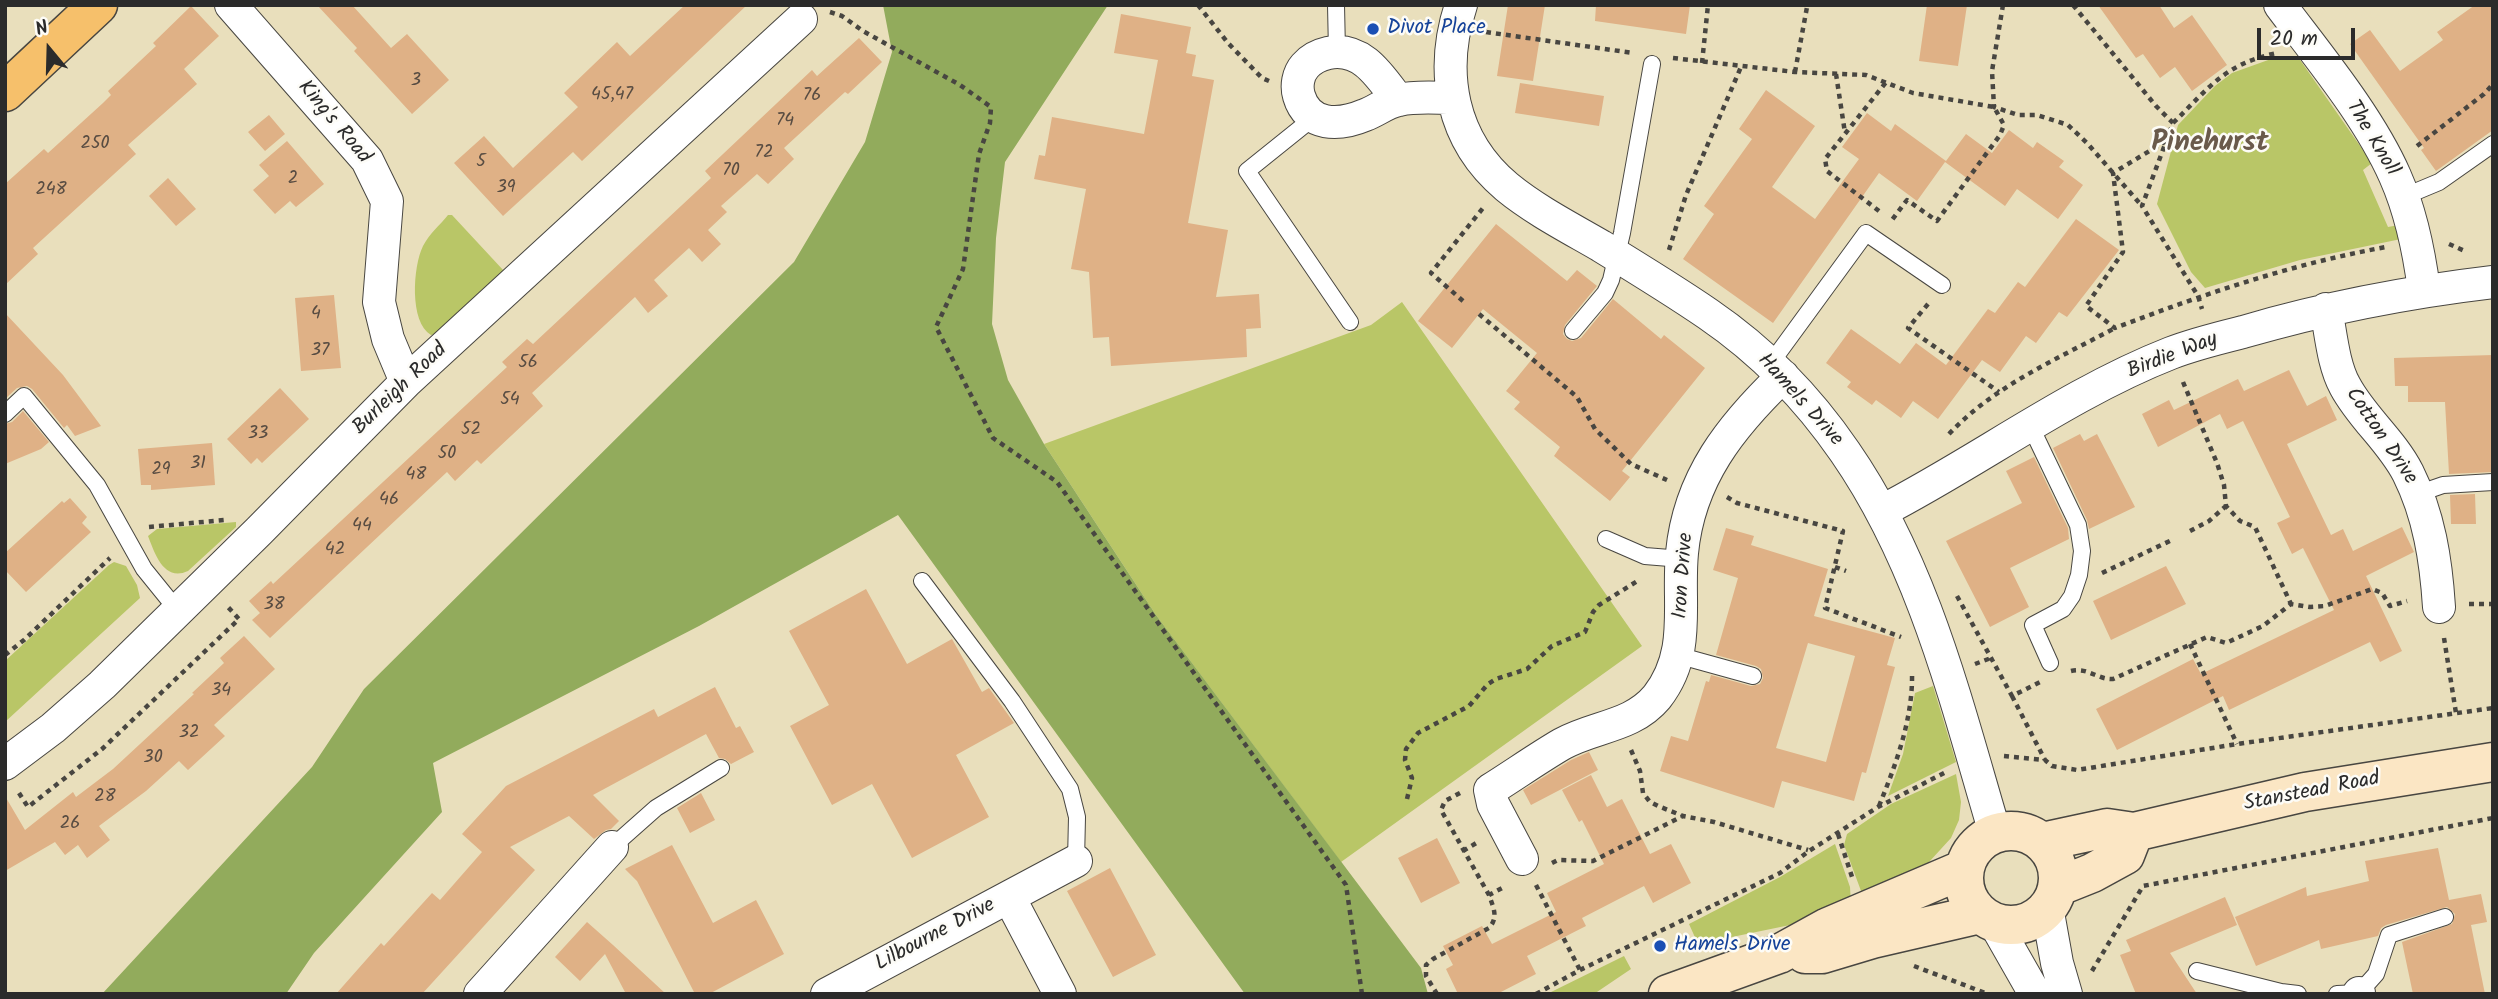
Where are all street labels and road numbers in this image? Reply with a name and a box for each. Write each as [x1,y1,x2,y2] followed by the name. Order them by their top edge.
[291,76,375,170] street label: King's Road
[2339,97,2403,181] street label: The Knoll
[2124,328,2222,386] street label: Birdie Way
[348,339,454,441] street label: Burleigh Road
[1751,349,1847,453] street label: Hamels Drive
[2338,384,2422,490] street label: Cotton Drive
[1669,532,1701,620] street label: Iron Drive
[2242,767,2382,819] street label: Stanstead Road
[872,894,1000,978] street label: Lilbourne Drive

